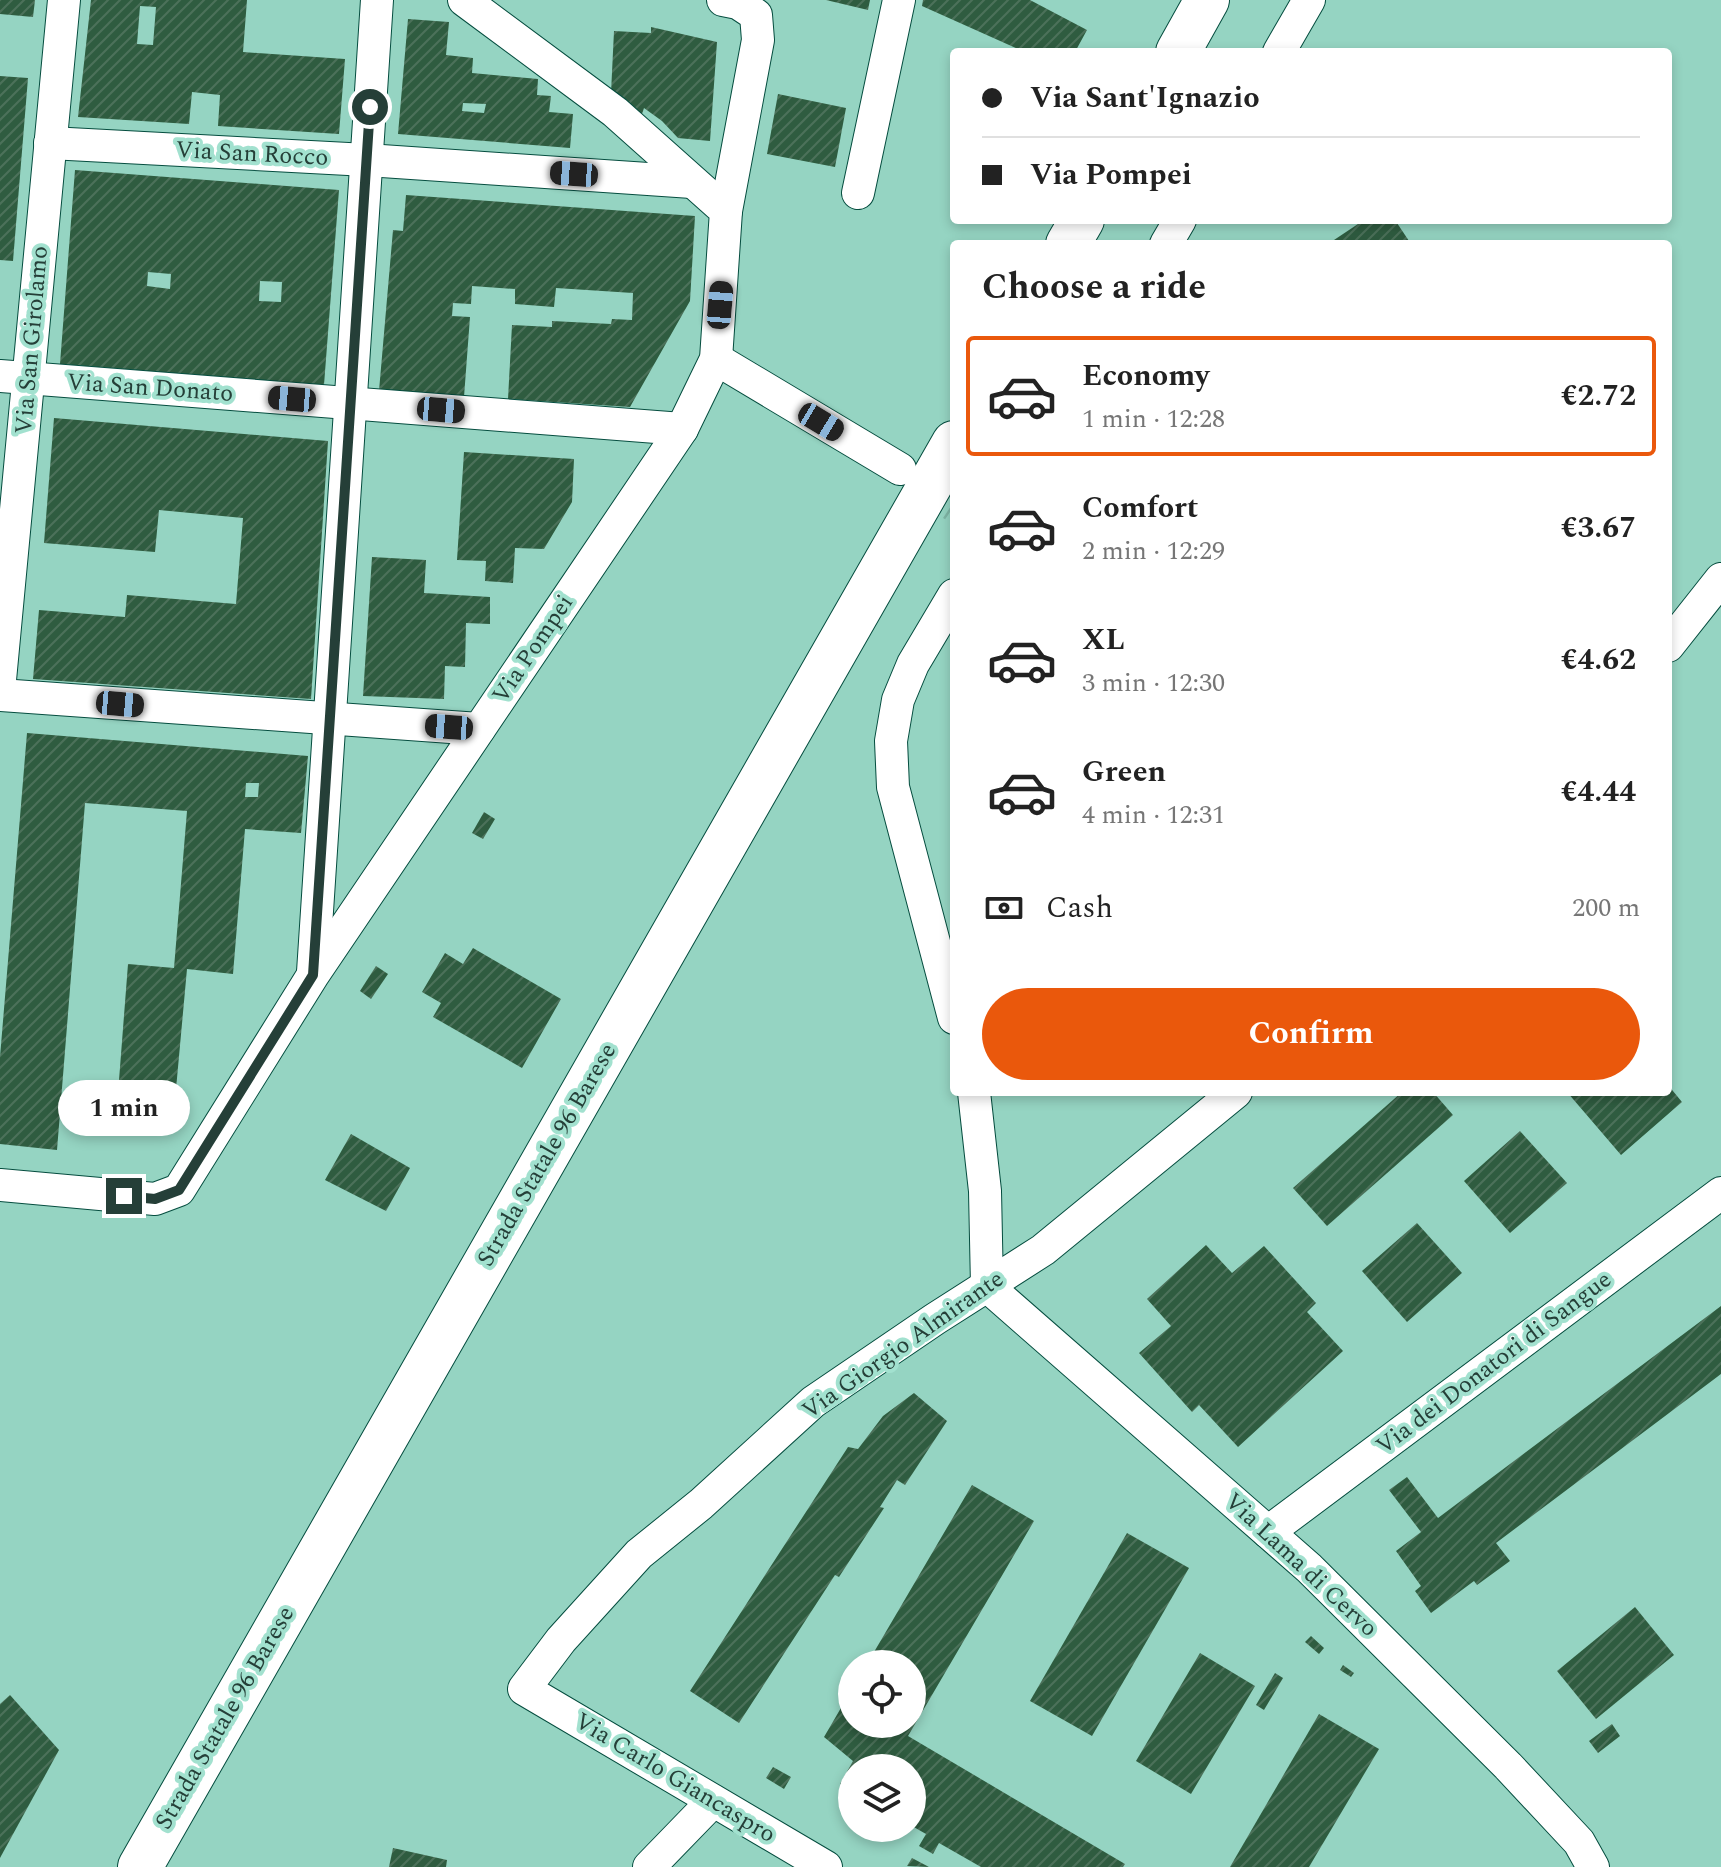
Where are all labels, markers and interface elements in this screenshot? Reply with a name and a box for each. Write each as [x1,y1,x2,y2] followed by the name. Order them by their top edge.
[1030,75,1260,121] text: Via Sant'Ignazio
[352,89,388,125] route start
[175,132,329,176] street label: Via San Rocco
[1030,152,1192,198] text: Via Pompei
[549,160,599,188] car
[6,244,58,436] street label: Via San Girolamo
[982,260,1206,315] text: Choose a ride
[706,280,734,330] car
[1082,353,1209,399] text: Economy
[986,360,1058,432] icon: car
[66,364,234,412] street label: Via San Donato
[1561,373,1636,419] text: €2.72
[267,385,317,413] car
[416,396,466,424] car
[794,399,848,445] car
[1082,399,1225,439] text: 1 min · 12:28
[1082,485,1198,531] text: Comfort
[986,492,1058,564] icon: car
[1561,505,1636,551] text: €3.67
[1082,531,1225,571] text: 2 min · 12:29
[483,587,583,711] street label: Via Pompei
[1082,617,1125,663] text: XL
[986,624,1058,696] icon: car
[1561,637,1636,683] text: €4.62
[1082,663,1225,703] text: 3 min · 12:30
[95,690,145,718] car
[424,713,474,741] car
[1082,749,1166,795] text: Green
[986,756,1058,828] icon: car
[1561,769,1636,815] text: €4.44
[1082,795,1225,835] text: 4 min · 12:31
[1046,885,1113,931] text: Cash
[982,886,1026,930] icon: cash
[1572,888,1640,928] text: 200 m
[982,988,1640,1080] button: Confirm
[468,1036,626,1274] street label: Strada Statale 96 Barese
[58,1080,190,1136] callout: 1 min
[89,1088,159,1128] text: 1 min
[106,1178,142,1214] route end
[795,1262,1011,1428] street label: Via Giorgio Almirante
[1369,1262,1619,1464] street label: Via dei Donatori di Sangue
[1216,1484,1386,1646] street label: Via Lama di Cervo
[146,1599,304,1837] street label: Strada Statale 96 Barese
[838,1650,926,1842] map controls
[838,1650,926,1738] button: locate
[568,1704,782,1852] street label: Via Carlo Giancaspro
[838,1754,926,1842] button: layers

